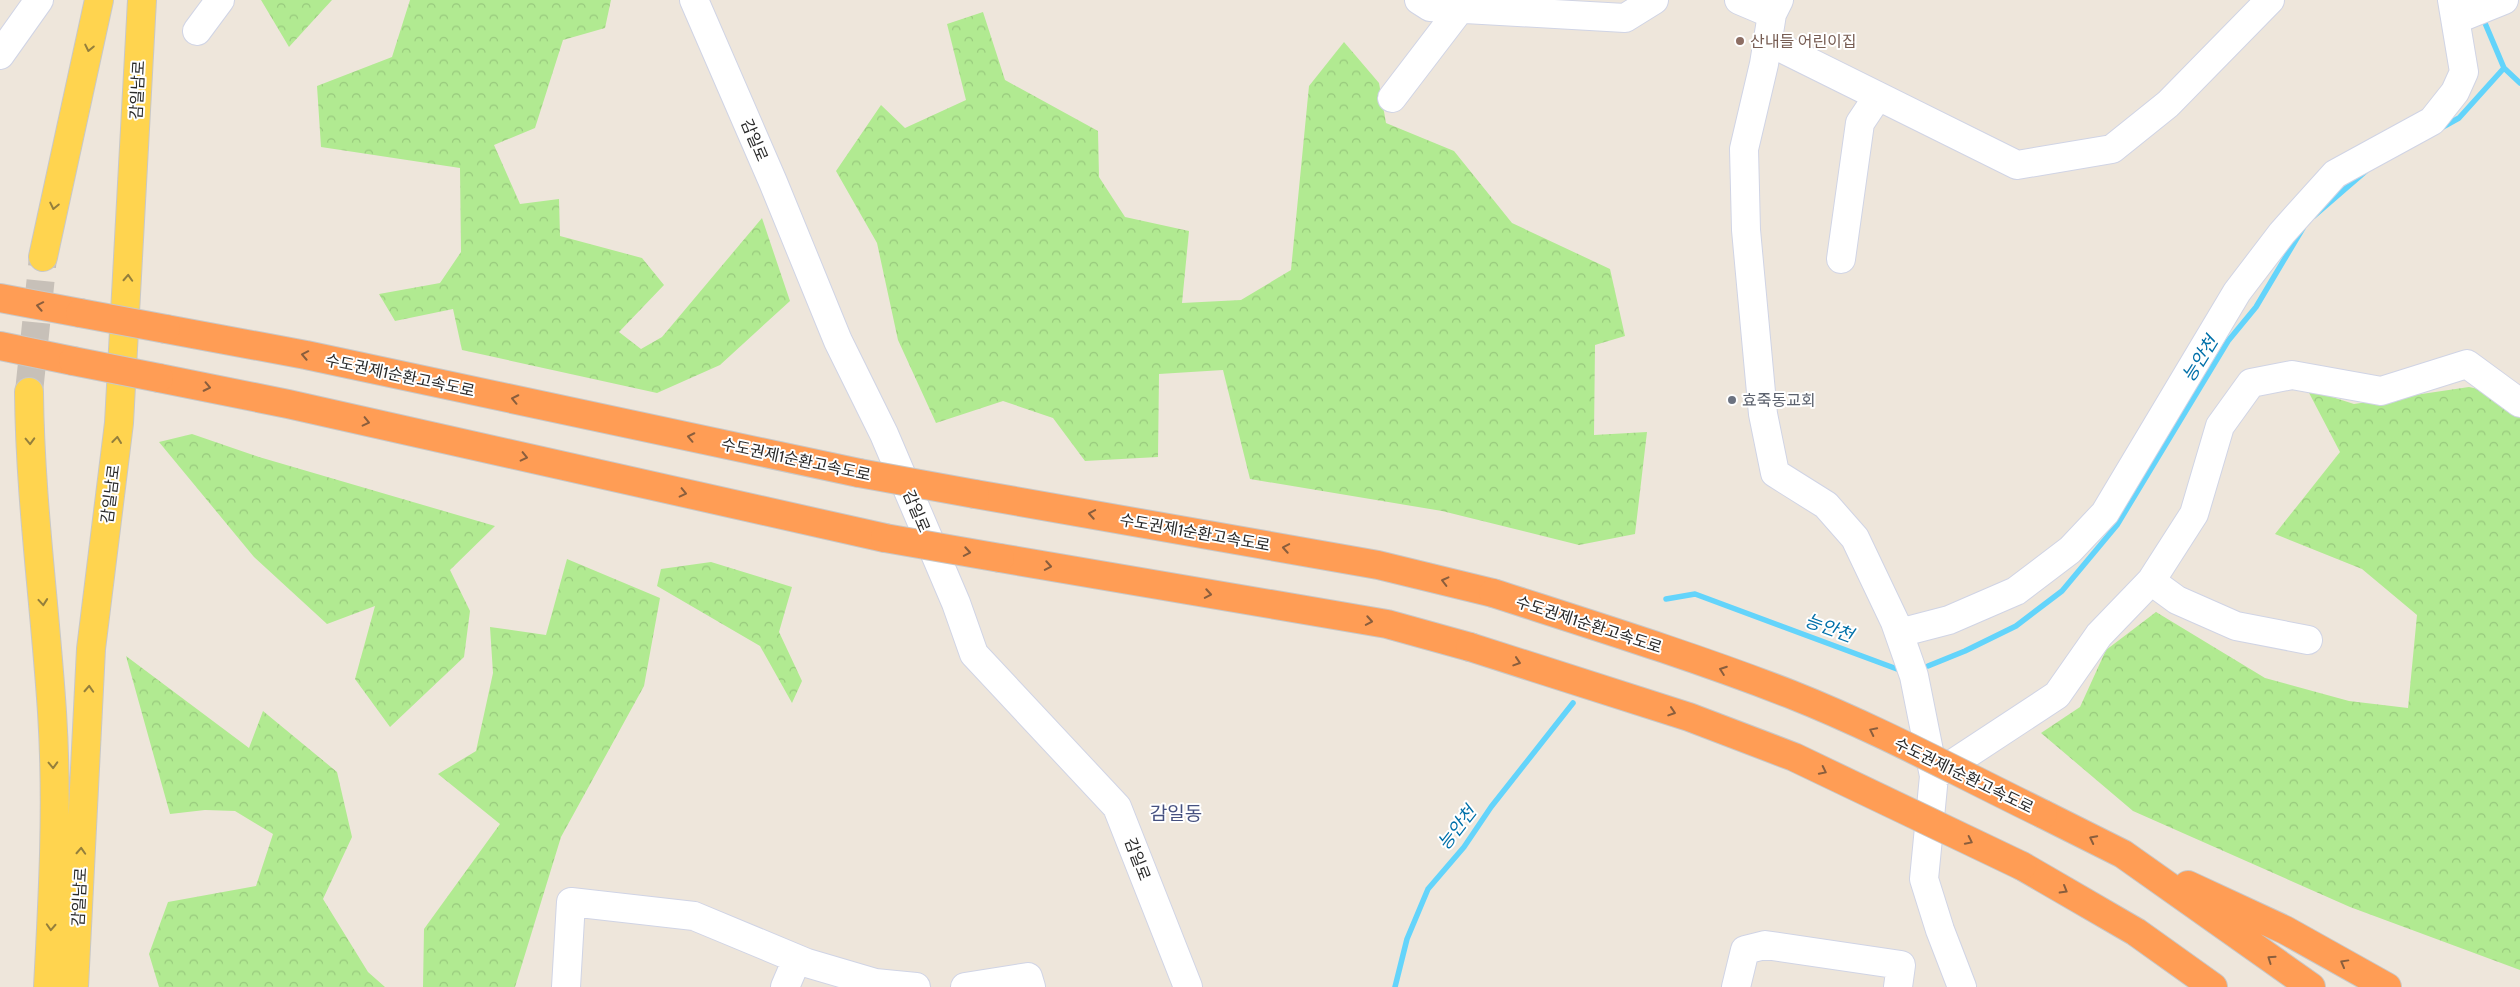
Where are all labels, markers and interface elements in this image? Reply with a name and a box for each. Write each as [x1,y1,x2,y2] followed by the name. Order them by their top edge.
[1750,32,1857,51] place label: 산내들 어린이집
[1734,35,1746,47] marker: 산내들 어린이집
[84,43,95,52] one-way arrow
[126,60,149,120] street label: 감일남로
[737,116,772,164] street label: 감일로
[49,202,60,211] one-way arrow
[122,274,133,282] one-way arrow
[36,301,44,311] one-way arrow
[2178,330,2224,386] water label: 능안천
[301,350,309,361] one-way arrow
[323,350,477,401] street label: 수도권제1순환고속도로
[202,382,211,392] one-way arrow
[1742,391,1816,410] place label: 효죽동교회
[1726,394,1738,406] marker: 효죽동교회
[511,395,520,405] one-way arrow
[361,416,370,426] one-way arrow
[687,432,696,443] one-way arrow
[719,434,873,485] street label: 수도권제1순환고속도로
[111,436,122,444] one-way arrow
[25,437,35,445] one-way arrow
[520,451,529,462] one-way arrow
[97,463,124,524] street label: 감일남로
[678,487,687,498] one-way arrow
[899,487,934,535] street label: 감일로
[1087,510,1096,520] one-way arrow
[1118,510,1272,555] street label: 수도권제1순환고속도로
[1282,544,1291,554] one-way arrow
[963,547,972,557] one-way arrow
[1044,561,1053,571] one-way arrow
[1441,576,1450,587] one-way arrow
[1204,588,1213,598] one-way arrow
[1513,592,1665,657] street label: 수도권제1순환고속도로
[37,599,48,607] one-way arrow
[1802,609,1858,648] water label: 능안천
[1365,615,1373,626] one-way arrow
[1512,656,1520,666] one-way arrow
[1719,666,1728,676] one-way arrow
[84,684,95,692] one-way arrow
[1667,706,1675,716] one-way arrow
[1869,727,1878,737] one-way arrow
[1891,734,2037,818] street label: 수도권제1순환고속도로
[48,761,59,769] one-way arrow
[1818,764,1827,775] one-way arrow
[1433,800,1482,854] water label: 능안천
[1150,802,1202,825] district label: 감일동
[1964,834,1973,844] one-way arrow
[1121,835,1154,883] street label: 감일로
[2089,835,2098,845] one-way arrow
[76,847,87,855] one-way arrow
[68,867,91,927] street label: 감일남로
[2059,884,2068,894] one-way arrow
[45,923,56,931] one-way arrow
[2267,956,2277,965] one-way arrow
[2340,959,2349,969] one-way arrow

